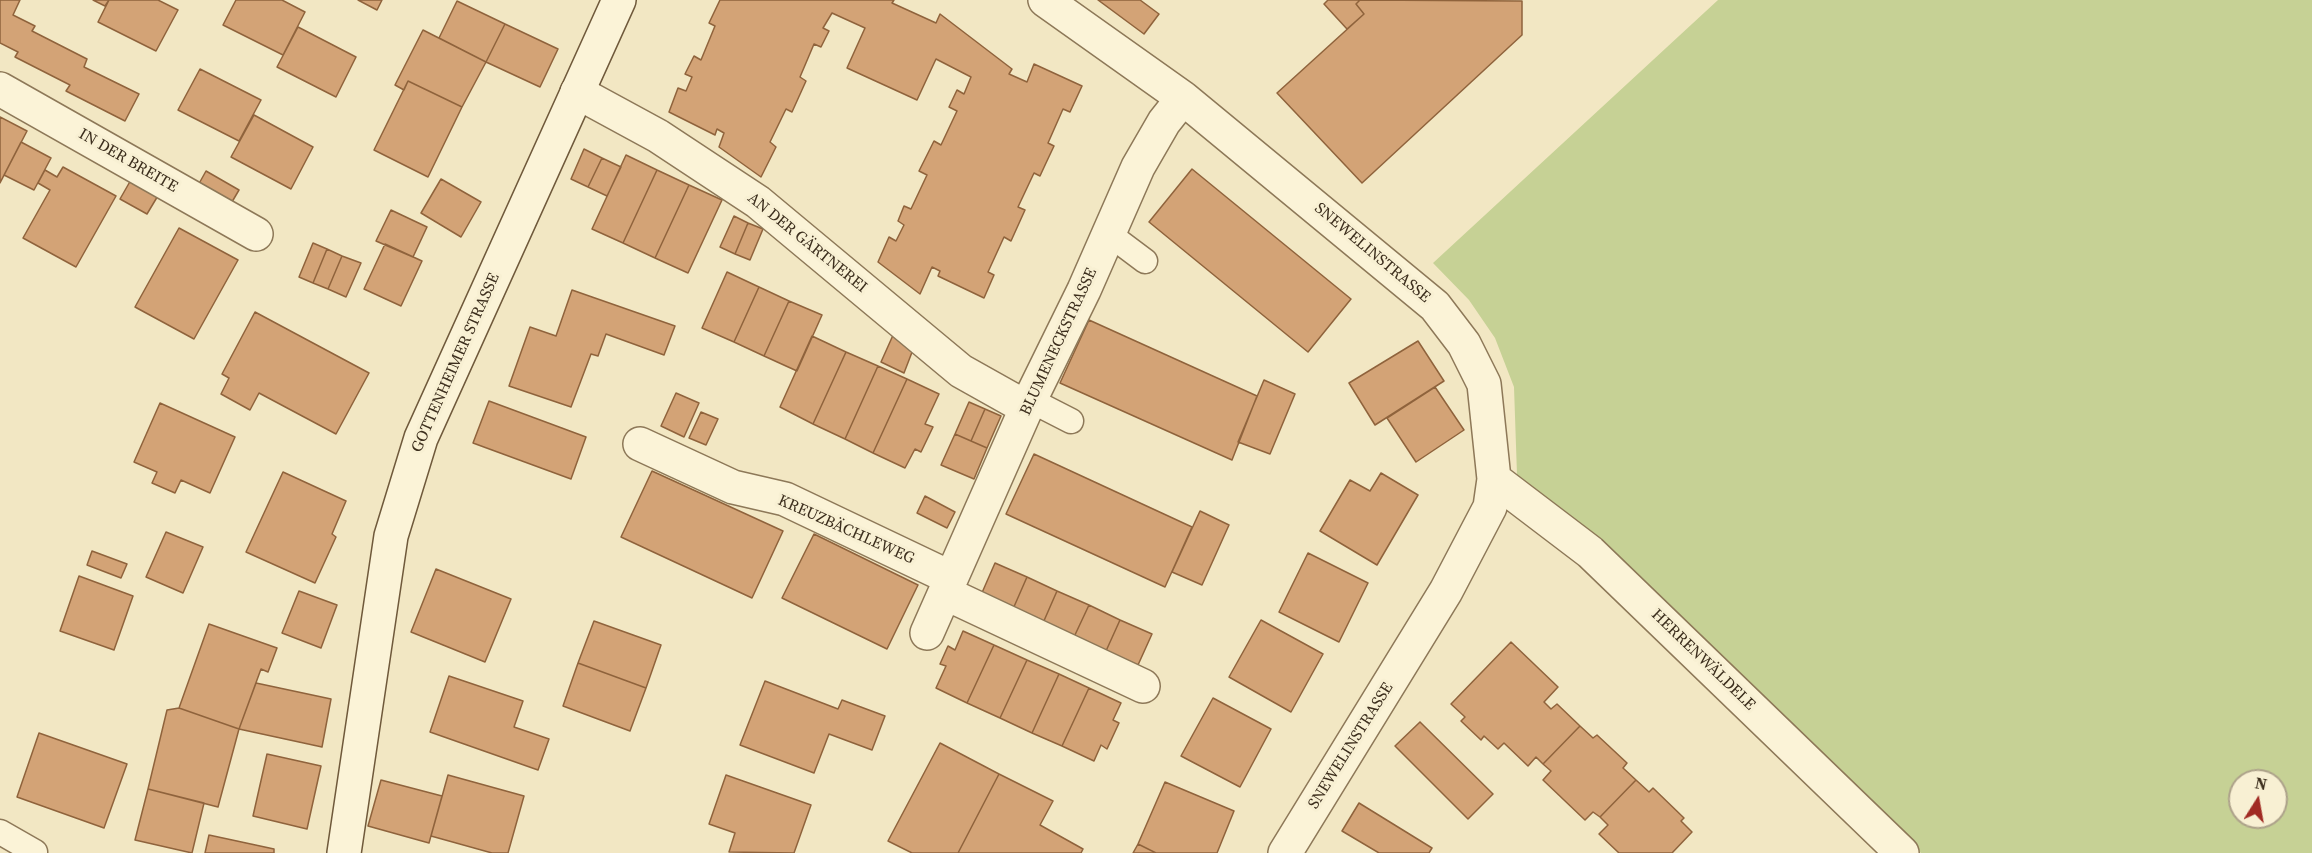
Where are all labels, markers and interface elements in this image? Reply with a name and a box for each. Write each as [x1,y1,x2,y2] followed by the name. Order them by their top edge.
[75,125,181,197] street label: IN DER BREITE
[743,189,871,297] street label: AN DER GÄRTNEREI
[1310,199,1434,307] street label: SNEWELINSTRASSE
[1016,265,1102,419] street label: BLUMENECKSTRASSE
[408,270,504,456] street label: GOTTENHEIMER STRASSE
[775,491,917,569] street label: KREUZBÄCHLEWEG
[1647,605,1759,715] street label: HERRENWÄLDELE
[1304,679,1398,813] street label: SNEWELINSTRASSE
[2228,769,2288,829] north arrow
[2253,771,2269,795] text: N

